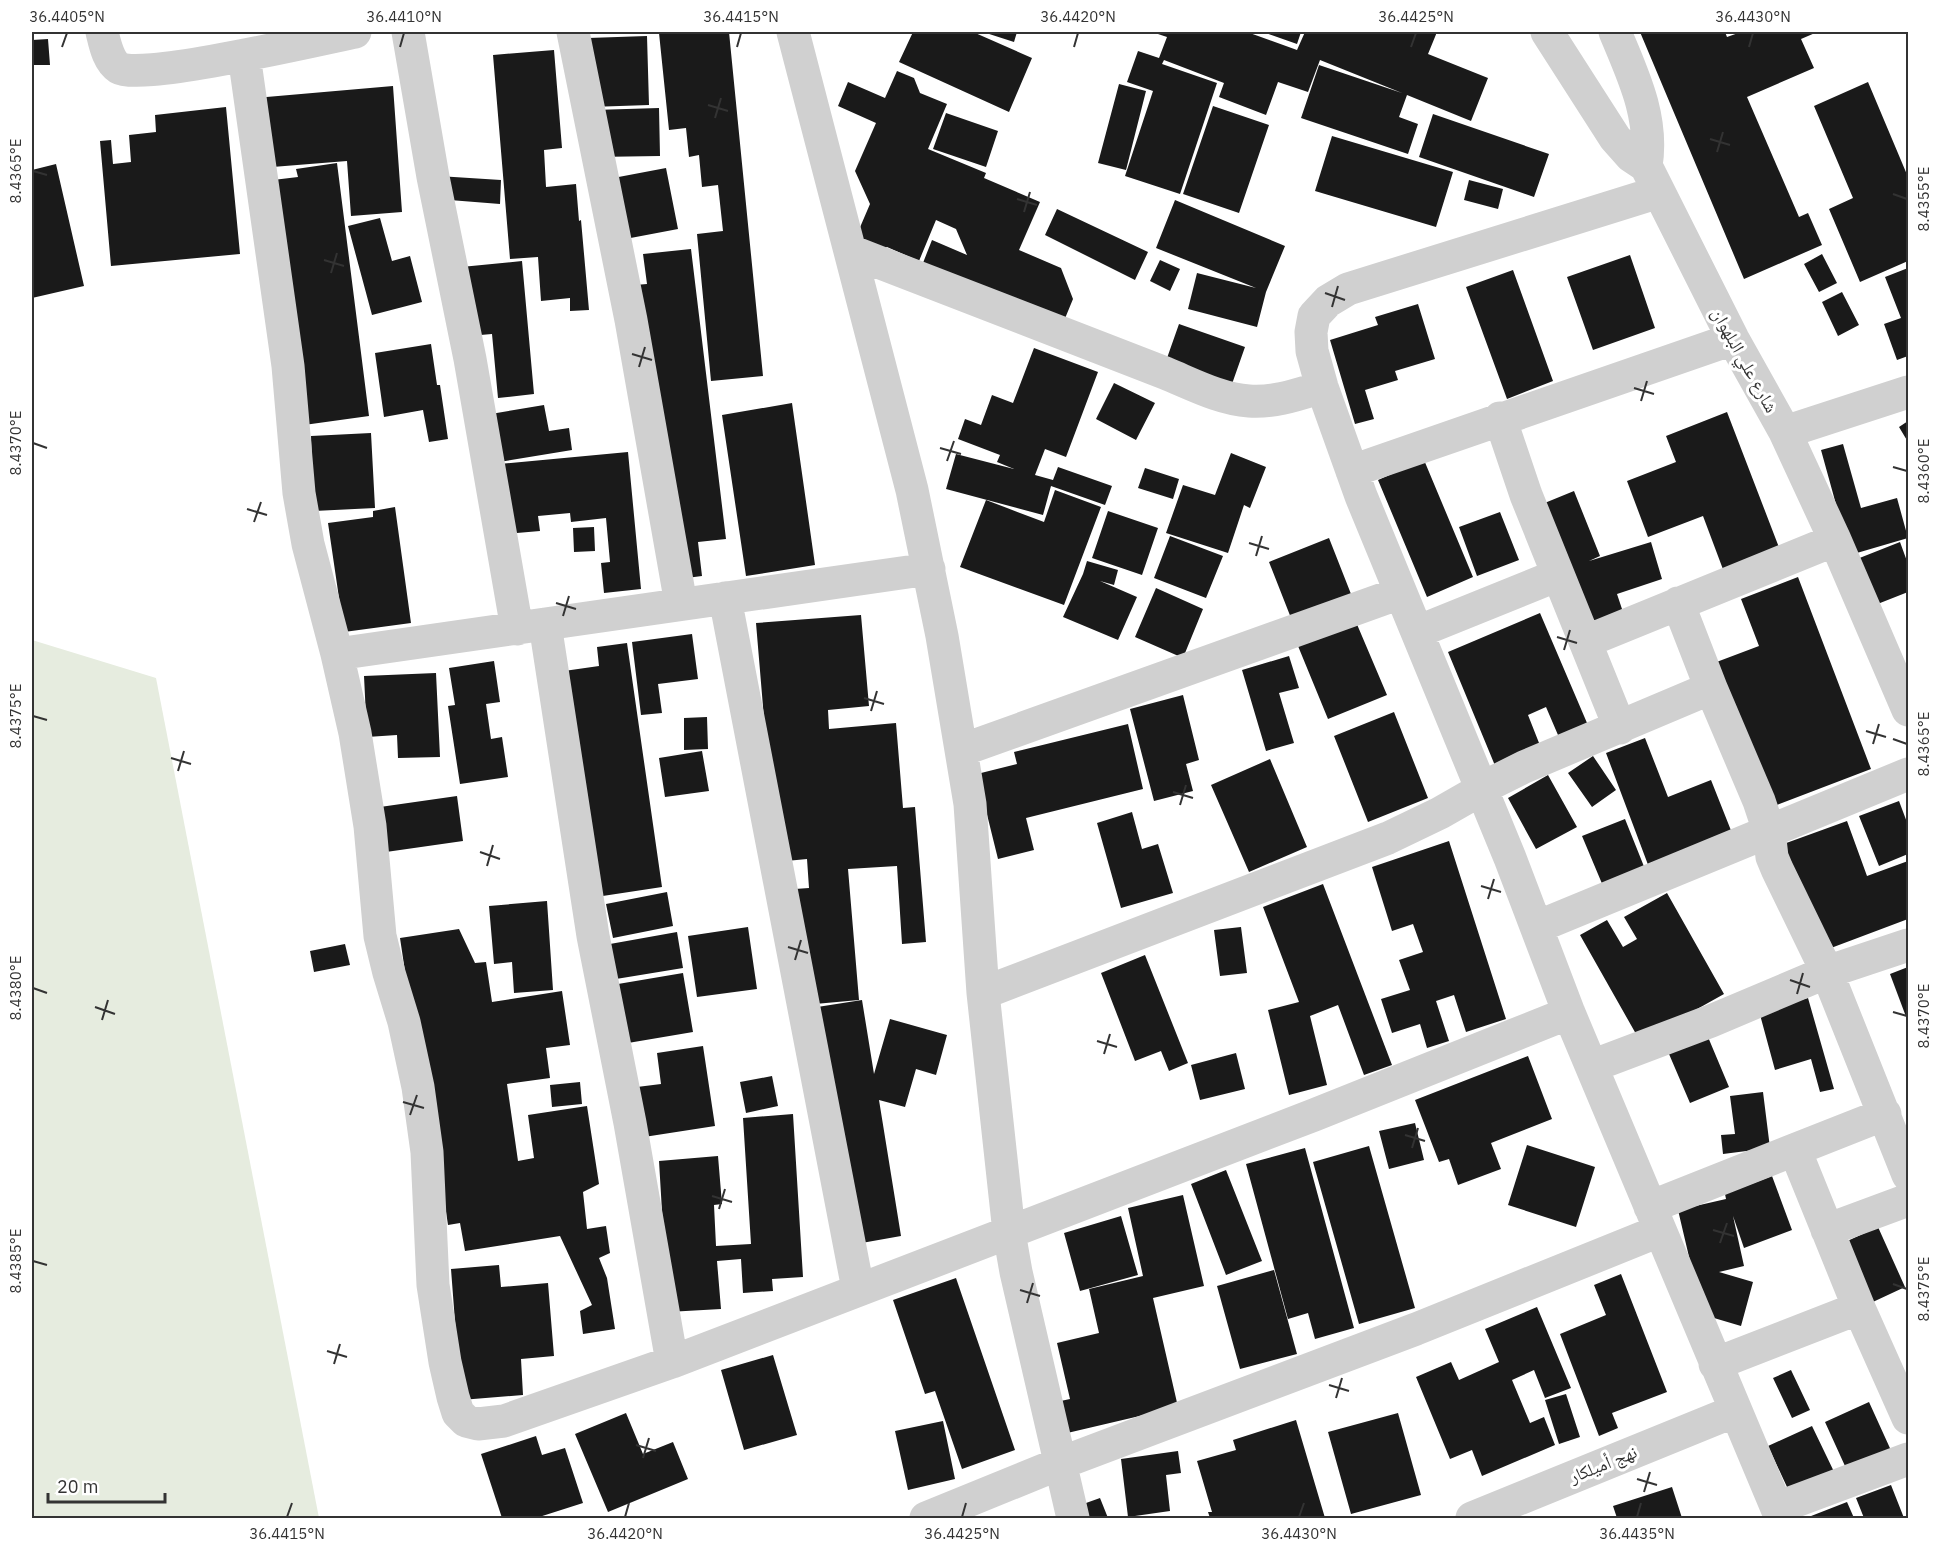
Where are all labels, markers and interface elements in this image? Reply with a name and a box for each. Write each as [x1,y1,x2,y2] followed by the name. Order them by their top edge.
[29,7,105,26] text: 36.4405°N
[366,7,442,26] text: 36.4410°N
[703,7,779,26] text: 36.4415°N
[1040,7,1116,26] text: 36.4420°N
[1378,7,1454,26] text: 36.4425°N
[1715,7,1791,26] text: 36.4430°N
[6,139,25,203] text: 8.4365°E
[1914,167,1933,231] text: 8.4355°E
[1704,303,1783,418] street label: شارع علي البلهوان
[6,411,25,475] text: 8.4370°E
[1914,439,1933,503] text: 8.4360°E
[6,684,25,748] text: 8.4375°E
[1914,712,1933,776] text: 8.4365°E
[6,956,25,1020] text: 8.4380°E
[1914,984,1933,1048] text: 8.4370°E
[6,1229,25,1293] text: 8.4385°E
[1914,1257,1933,1321] text: 8.4375°E
[1565,1440,1641,1489] street label: نهج أميلكار
[48,1466,165,1504] scale bar
[57,1475,99,1498] text: 20 m
[249,1524,325,1543] text: 36.4415°N
[587,1524,663,1543] text: 36.4420°N
[924,1524,1000,1543] text: 36.4425°N
[1261,1524,1337,1543] text: 36.4430°N
[1599,1524,1675,1543] text: 36.4435°N

